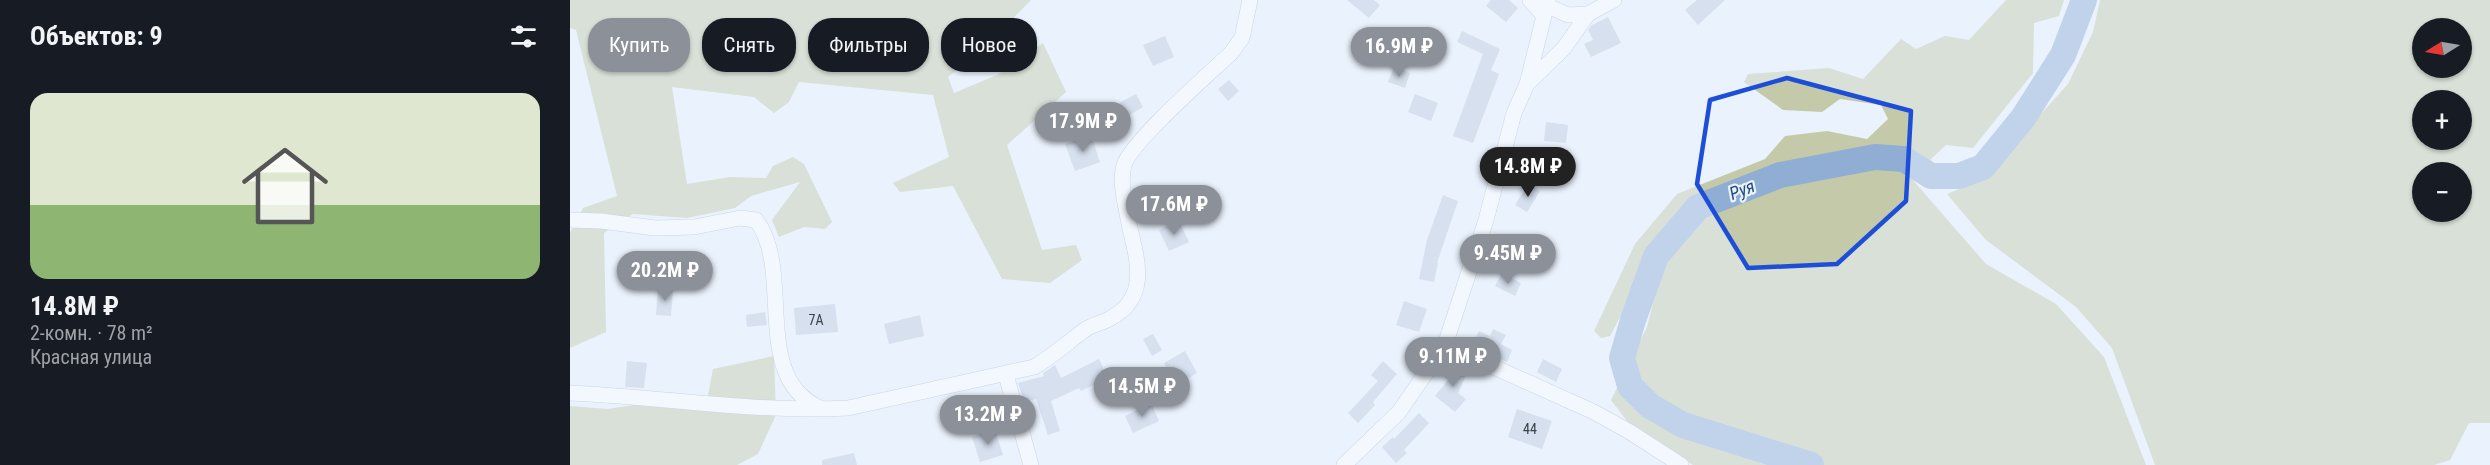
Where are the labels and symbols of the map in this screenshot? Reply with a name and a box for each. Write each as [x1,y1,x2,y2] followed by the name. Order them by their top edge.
[2412,18,2472,78] north arrow
[1344,27,1454,78] pin: 16.9M ₽
[1028,102,1138,153] pin: 17.9M ₽
[1473,147,1583,198] pin: 14.8M ₽
[1726,175,1757,204] water label: Руя
[1119,185,1229,236] pin: 17.6M ₽
[1453,234,1563,285] pin: 9.45M ₽
[610,251,720,302] pin: 20.2M ₽
[809,312,823,328] house number: 7А
[1398,337,1508,388] pin: 9.11M ₽
[1087,367,1197,418] pin: 14.5M ₽
[933,395,1043,446] pin: 13.2M ₽
[1523,421,1537,437] house number: 44

